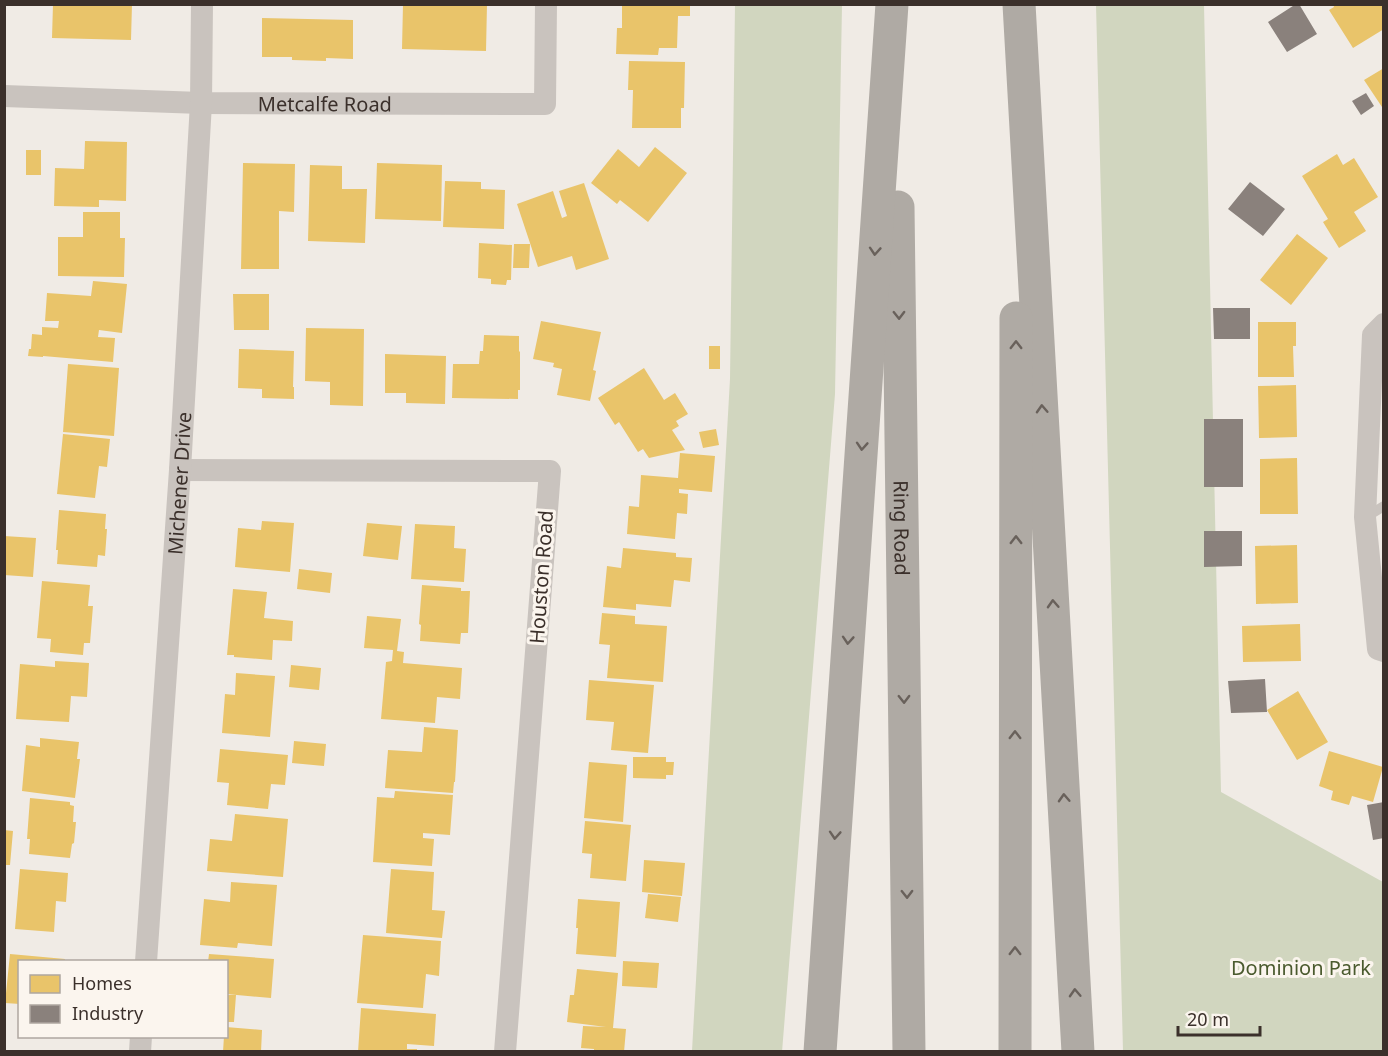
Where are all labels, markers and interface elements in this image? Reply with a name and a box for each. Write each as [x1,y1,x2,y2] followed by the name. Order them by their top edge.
[258,90,392,117] street label: Metcalfe Road
[869,247,882,256] one-way arrow
[893,310,905,319] one-way arrow
[1010,341,1022,350] one-way arrow
[1035,405,1048,414] one-way arrow
[161,411,197,556] street label: Michener Drive
[855,441,868,450] one-way arrow
[888,480,916,576] street label: Ring Road
[523,509,559,645] street label: Houston Road
[1010,536,1022,545] one-way arrow
[1046,599,1059,608] one-way arrow
[842,636,855,645] one-way arrow
[898,694,910,703] one-way arrow
[1009,731,1021,740] one-way arrow
[1057,794,1070,803] one-way arrow
[829,830,842,840] one-way arrow
[900,889,913,898] one-way arrow
[1009,947,1021,956] one-way arrow
[1231,954,1371,981] park label: Dominion Park
[18,960,228,1038] legend
[72,971,132,995] text: Homes
[1068,989,1081,998] one-way arrow
[1178,999,1260,1037] scale bar
[72,1001,144,1025] text: Industry
[1187,1007,1229,1031] text: 20 m

